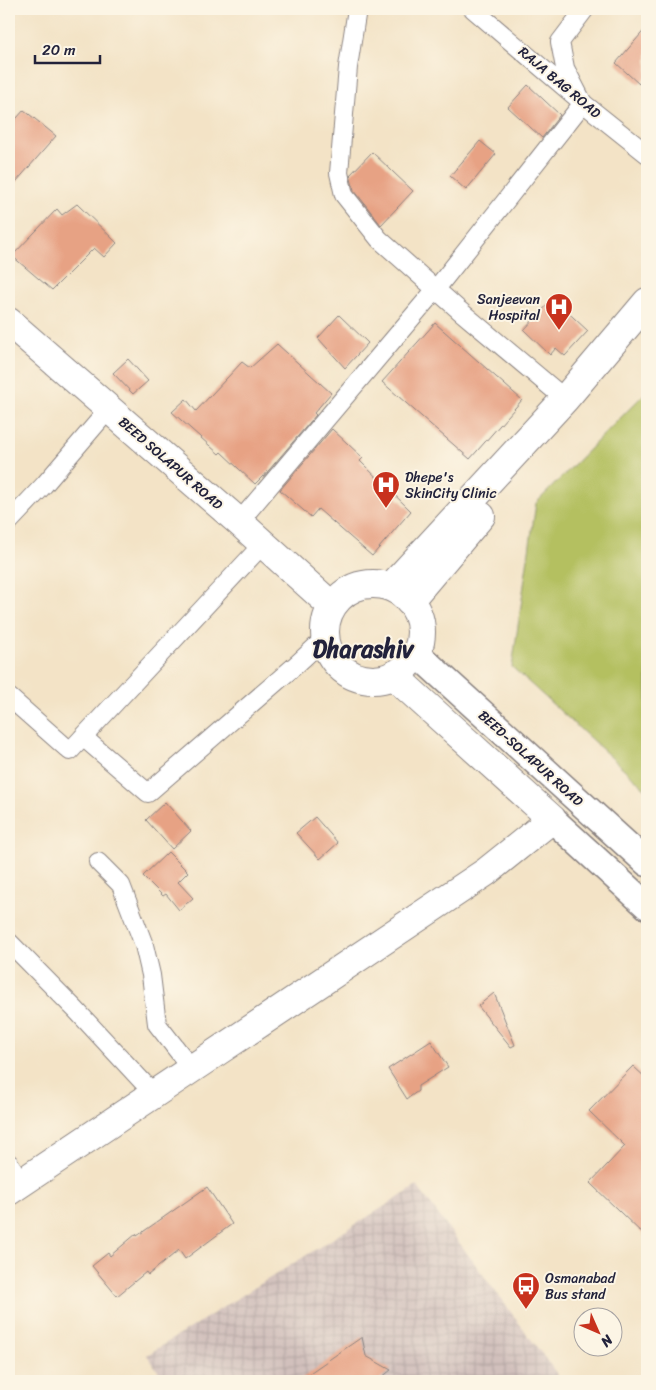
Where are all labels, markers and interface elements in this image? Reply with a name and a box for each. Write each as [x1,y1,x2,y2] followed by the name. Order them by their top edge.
[35,32,100,64] scale bar
[42,37,76,63] text: 20 m
[512,40,607,125] street label: RAJA BAG ROAD
[477,287,541,328] place label: Sanjeevan Hospital
[544,292,574,331] hospital icon: Sanjeevan Hospital
[113,411,229,517] street label: BEED SOLAPUR ROAD
[405,465,496,506] place label: Dhepe's SkinCity Clinic
[371,470,401,509] hospital icon: Dhepe's SkinCity Clinic
[312,628,415,670] district label: Dharashiv
[472,704,590,813] street label: BEED-SOLAPUR ROAD
[545,1266,617,1307] place label: Osmanabad Bus stand
[511,1271,541,1310] bus stop icon: Osmanabad Bus stand
[574,1308,624,1358] north arrow
[594,1328,620,1353] text: N

